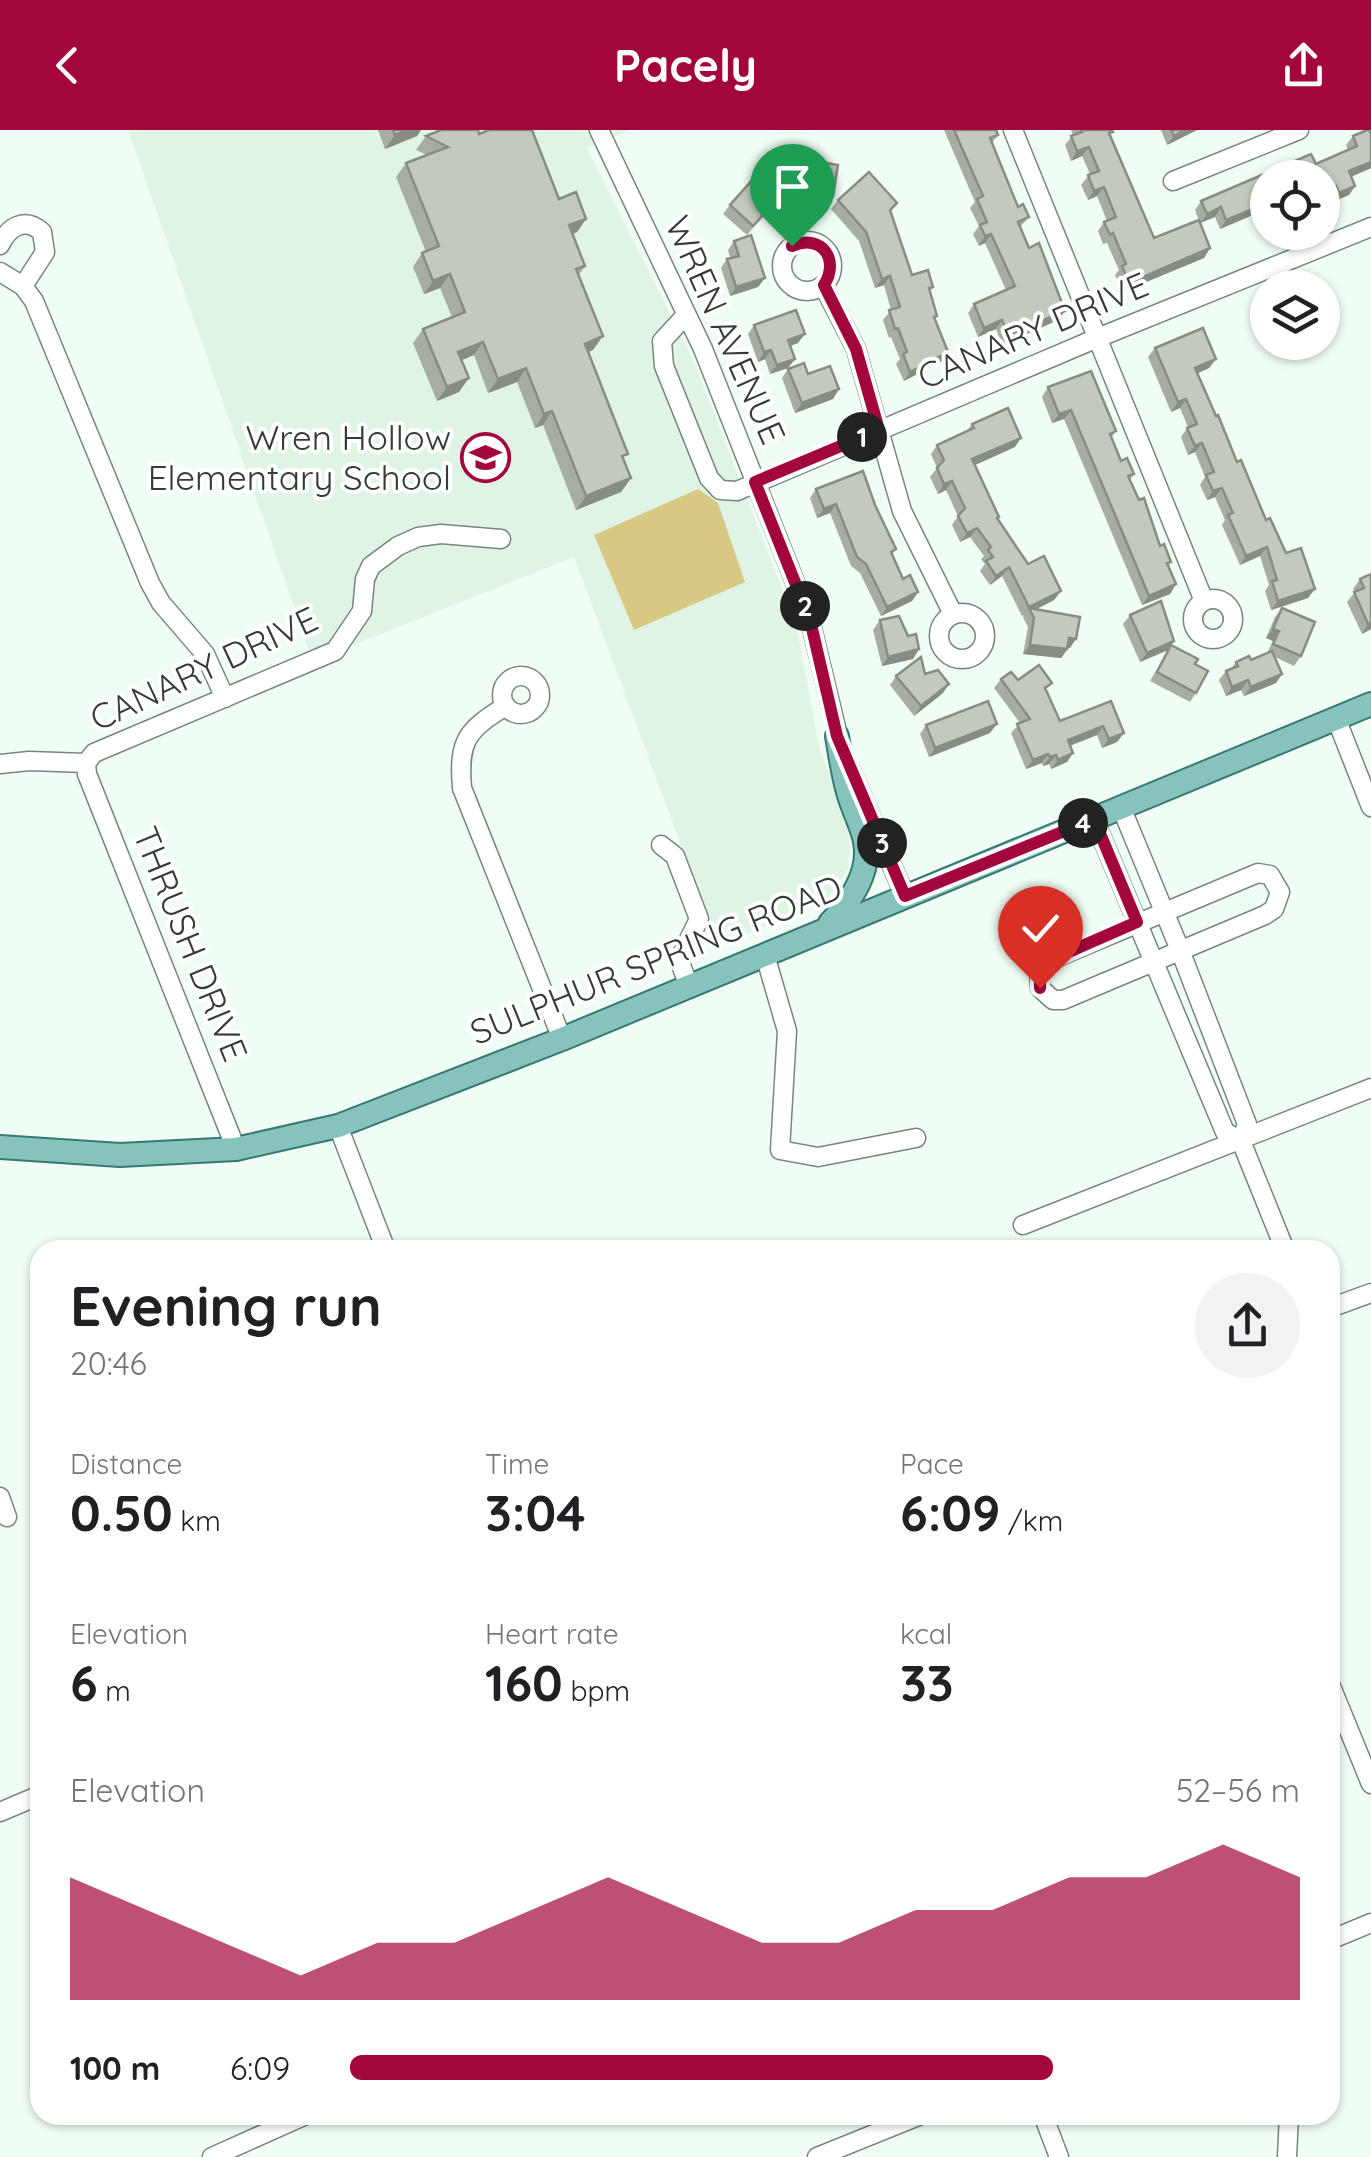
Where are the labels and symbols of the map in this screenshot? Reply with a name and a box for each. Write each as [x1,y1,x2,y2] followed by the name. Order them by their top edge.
[750,144,835,247] pin
[656,209,796,450] street label: WREN AVENUE
[911,262,1154,398] street label: CANARY DRIVE
[837,412,887,462] pin: 1
[148,415,451,499] place label: Wren Hollow Elementary School
[460,432,512,484] school or university icon: Wren Hollow Elementary School
[780,581,830,631] pin: 2
[83,596,324,740] street label: CANARY DRIVE
[1058,798,1108,848] pin: 4
[857,818,907,868] pin: 3
[124,820,258,1067] street label: THRUSH DRIVE
[463,864,848,1054] street label: SULPHUR SPRING ROAD
[998,886,1083,989] pin

